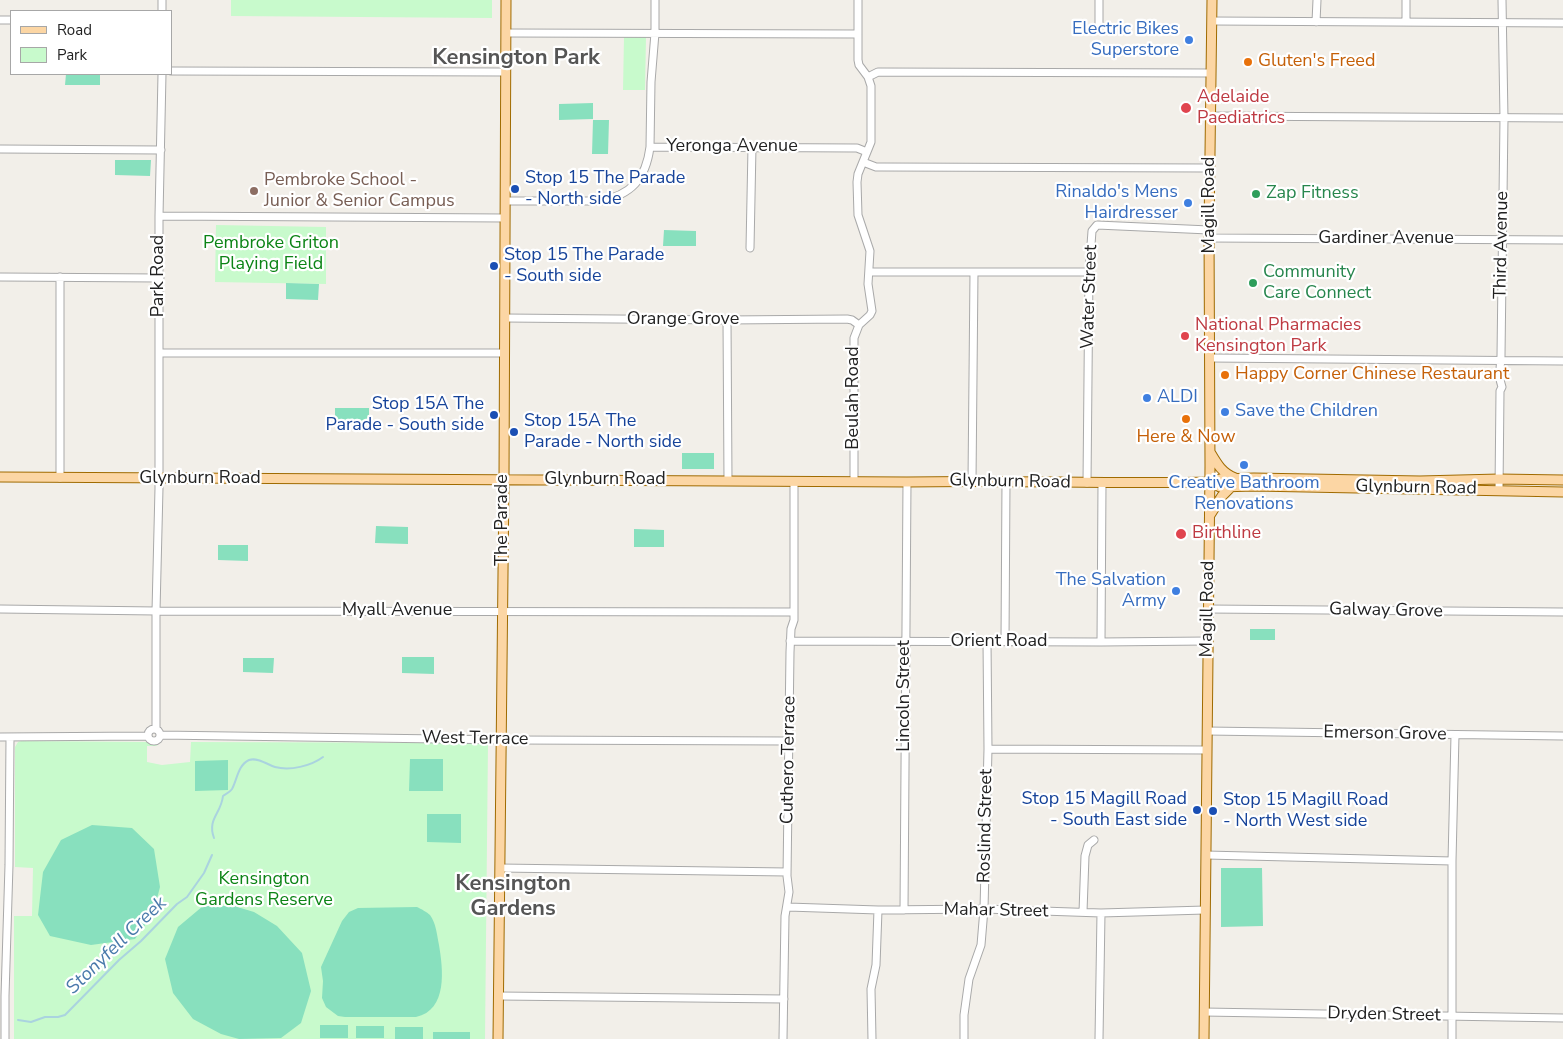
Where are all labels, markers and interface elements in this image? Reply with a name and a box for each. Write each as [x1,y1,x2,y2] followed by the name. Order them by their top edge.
[10,10,172,75] legend
[1072,19,1179,62] place label: Electric Bikes Superstore
[57,20,92,40] text: Road
[1183,34,1195,46] marker: Electric Bikes Superstore
[57,45,87,65] text: Park
[432,46,600,72] district label: Kensington Park
[1258,51,1375,73] place label: Gluten's Freed
[1242,56,1254,68] marker: Gluten's Freed
[1197,87,1285,130] place label: Adelaide Paediatrics
[1179,101,1193,115] marker: Adelaide Paediatrics
[666,136,798,158] street label: Yeronga Avenue
[1199,157,1221,253] street label: Magill Road
[525,168,685,210] place label: Stop 15 The Parade - North side
[264,170,455,212] place label: Pembroke School - Junior & Senior Campus
[1055,182,1178,224] place label: Rinaldo's Mens Hairdresser
[509,183,521,195] marker: Stop 15 The Parade - North side
[1266,183,1359,205] place label: Zap Fitness
[248,185,260,197] marker: Pembroke School - Junior & Senior Campus
[1250,188,1262,200] marker: Zap Fitness
[1490,191,1514,299] street label: Third Avenue
[1182,197,1194,209] marker: Rinaldo's Mens Hairdresser
[1318,228,1454,250] street label: Gardiner Avenue
[203,233,339,276] park label: Pembroke Griton Playing Field
[148,235,170,317] street label: Park Road
[504,245,664,288] place label: Stop 15 The Parade - South side
[1077,245,1103,349] street label: Water Street
[488,260,500,272] marker: Stop 15 The Parade - South side
[1263,262,1371,304] place label: Community Care Connect
[1247,277,1259,289] marker: Community Care Connect
[627,309,739,331] street label: Orange Grove
[1195,315,1361,358] place label: National Pharmacies Kensington Park
[1179,330,1191,342] marker: National Pharmacies Kensington Park
[843,346,865,450] street label: Beulah Road
[1235,364,1509,386] place label: Happy Corner Chinese Restaurant
[1219,369,1231,381] marker: Happy Corner Chinese Restaurant
[1157,387,1198,409] place label: ALDI
[1141,392,1153,404] marker: ALDI
[325,394,484,436] place label: Stop 15A The Parade - South side
[1235,401,1378,423] place label: Save the Children
[1219,406,1231,418] marker: Save the Children
[488,409,500,421] marker: Stop 15A The Parade - South side
[524,411,682,454] place label: Stop 15A The Parade - North side
[1180,413,1192,425] marker: Here & Now
[508,426,520,438] marker: Stop 15A The Parade - North side
[1136,427,1236,449] place label: Here & Now
[1238,459,1250,471] marker: Creative Bathroom Renovations
[139,468,261,490] street label: Glynburn Road
[544,469,666,491] street label: Glynburn Road
[949,470,1071,494] street label: Glynburn Road
[1168,473,1320,516] place label: Creative Bathroom Renovations
[492,474,514,566] street label: The Parade
[1355,476,1477,500] street label: Glynburn Road
[1192,523,1261,545] place label: Birthline
[1174,527,1188,541] marker: Birthline
[1196,560,1220,658] street label: Magill Road
[1056,570,1166,612] place label: The Salvation Army
[1170,585,1182,597] marker: The Salvation Army
[1329,599,1443,623] street label: Galway Grove
[342,600,452,622] street label: Myall Avenue
[950,631,1048,653] street label: Orient Road
[894,640,916,752] street label: Lincoln Street
[777,696,801,824] street label: Cuthero Terrace
[1323,722,1447,746] street label: Emerson Grove
[421,727,529,751] street label: West Terrace
[974,769,998,883] street label: Roslind Street
[1022,789,1187,832] place label: Stop 15 Magill Road - South East side
[1223,790,1388,832] place label: Stop 15 Magill Road - North West side
[1191,804,1203,816] marker: Stop 15 Magill Road - South East side
[1207,805,1219,817] marker: Stop 15 Magill Road - North West side
[195,869,333,912] park label: Kensington Gardens Reserve
[455,872,571,924] district label: Kensington Gardens
[62,892,172,1000] water label: Stonyfell Creek
[943,899,1049,923] street label: Mahar Street
[1327,1003,1441,1027] street label: Dryden Street

